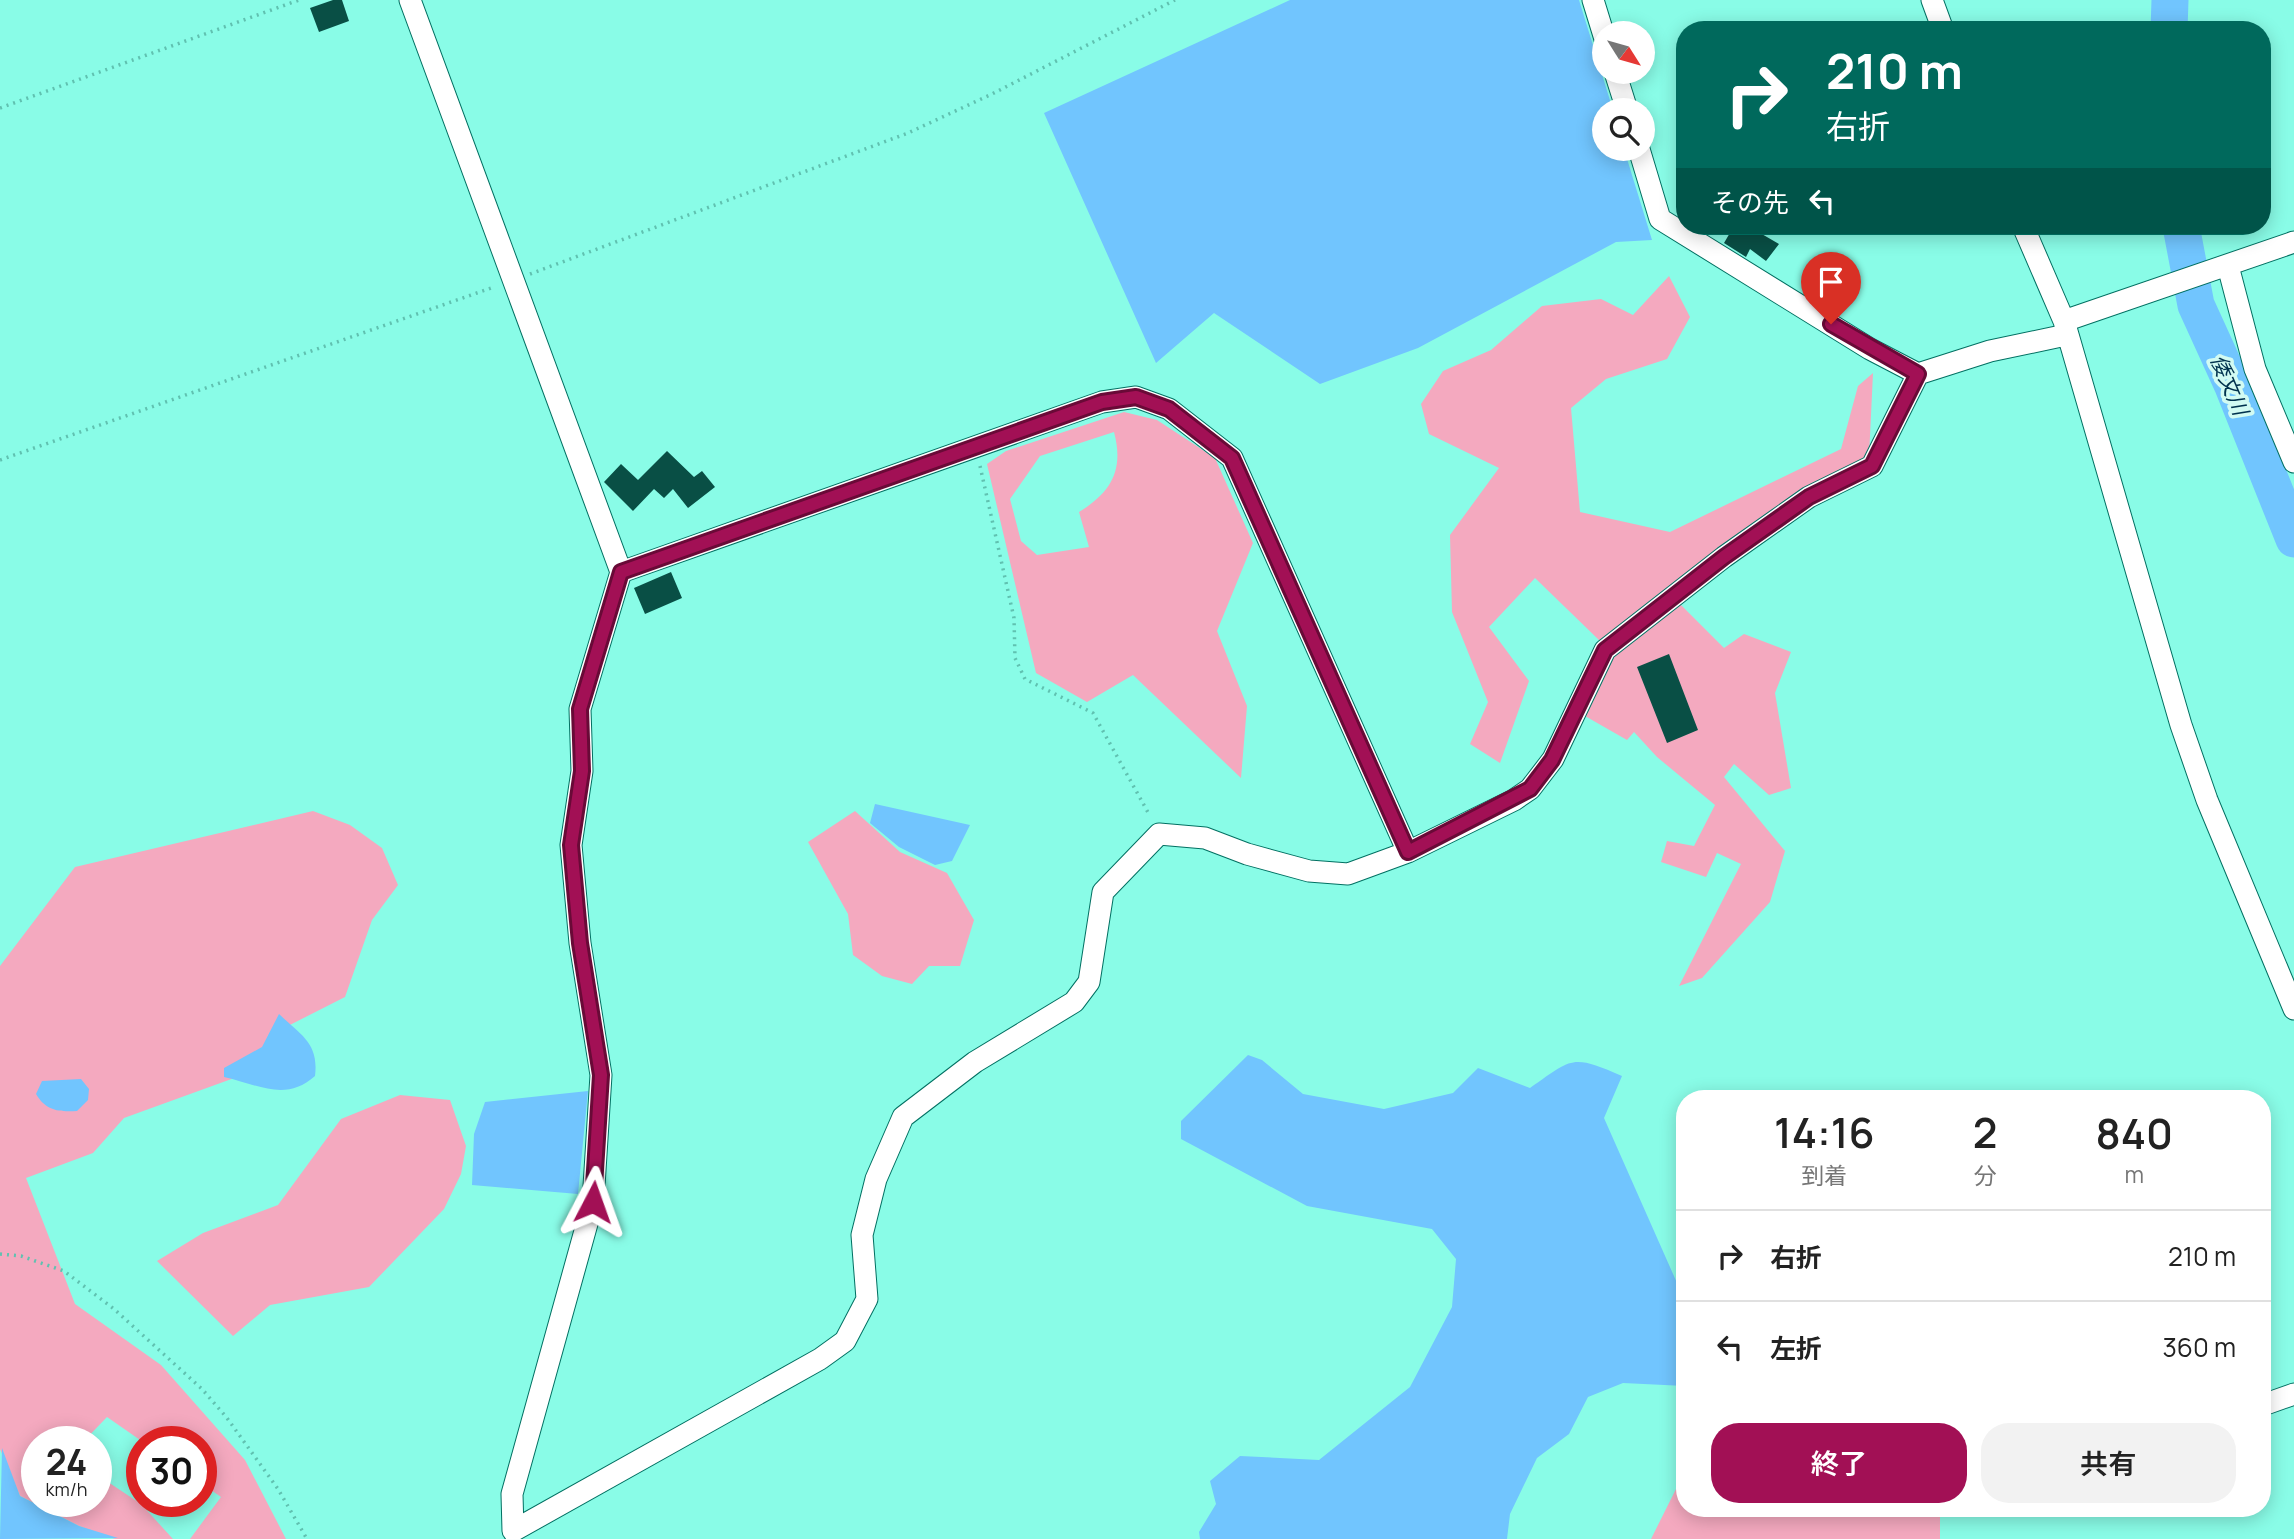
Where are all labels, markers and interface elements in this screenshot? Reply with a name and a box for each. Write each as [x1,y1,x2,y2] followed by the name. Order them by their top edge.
[1592,21,1656,84] north arrow
[1592,21,1655,161] map controls
[1826,37,1963,104] text: 210 m
[1711,49,1802,140] icon: right
[1592,98,1655,161] button: search
[1826,104,1890,148] text: 右折
[1803,182,1841,220] icon: left
[1711,184,1789,220] text: その先
[1801,252,1861,324] pin
[1812,263,1850,301] icon: arrive
[2205,350,2256,421] water label: 倭文川
[1774,1103,1875,1161] text: 14:16
[1973,1103,1997,1161] text: 2
[2095,1104,2173,1162] text: 840
[2124,1158,2144,1190] text: m
[1801,1159,1847,1191] text: 到着
[1974,1159,1997,1191] text: 分
[556,1165,630,1239] position arrow
[1711,1237,1749,1275] icon: right
[2168,1238,2236,1274] text: 210 m
[1770,1239,1822,1275] text: 右折
[1711,1328,1749,1366] icon: left
[2162,1329,2236,1365] text: 360 m
[1770,1330,1822,1366] text: 左折
[1711,1423,1967,1503] button: 終了
[1981,1423,2236,1503] button: 共有
[126,1426,217,1517] speed limit sign: 30
[46,1438,87,1486] text: 24
[46,1477,87,1501] text: km/h

